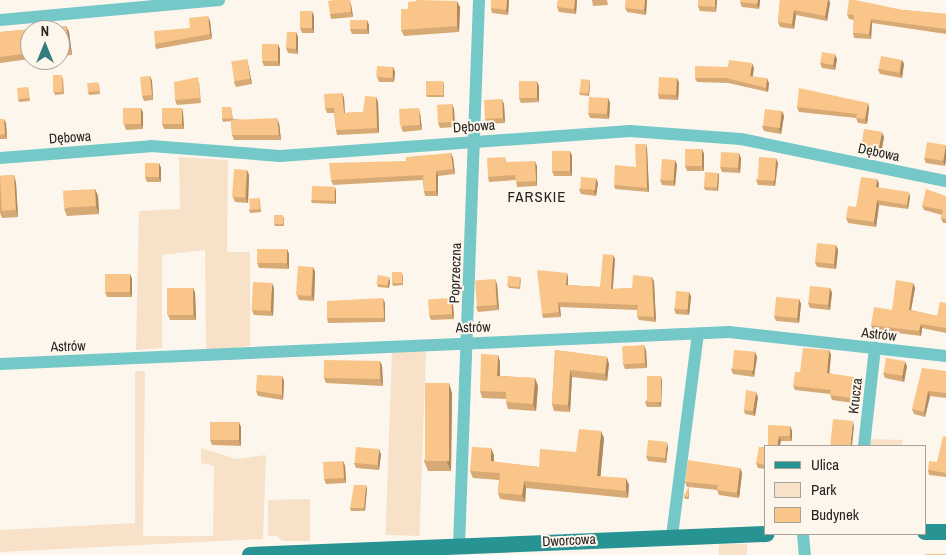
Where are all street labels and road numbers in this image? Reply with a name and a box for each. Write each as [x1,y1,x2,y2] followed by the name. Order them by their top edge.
[452,116,496,136] street label: Dębowa
[48,127,92,147] street label: Dębowa
[857,139,901,165] street label: Dębowa
[446,242,464,304] street label: Poprzeczna
[455,318,491,336] street label: Astrów
[861,324,897,344] street label: Astrów
[50,337,86,355] street label: Astrów
[845,377,865,415] street label: Krucza
[542,530,596,550] street label: Dworcowa

